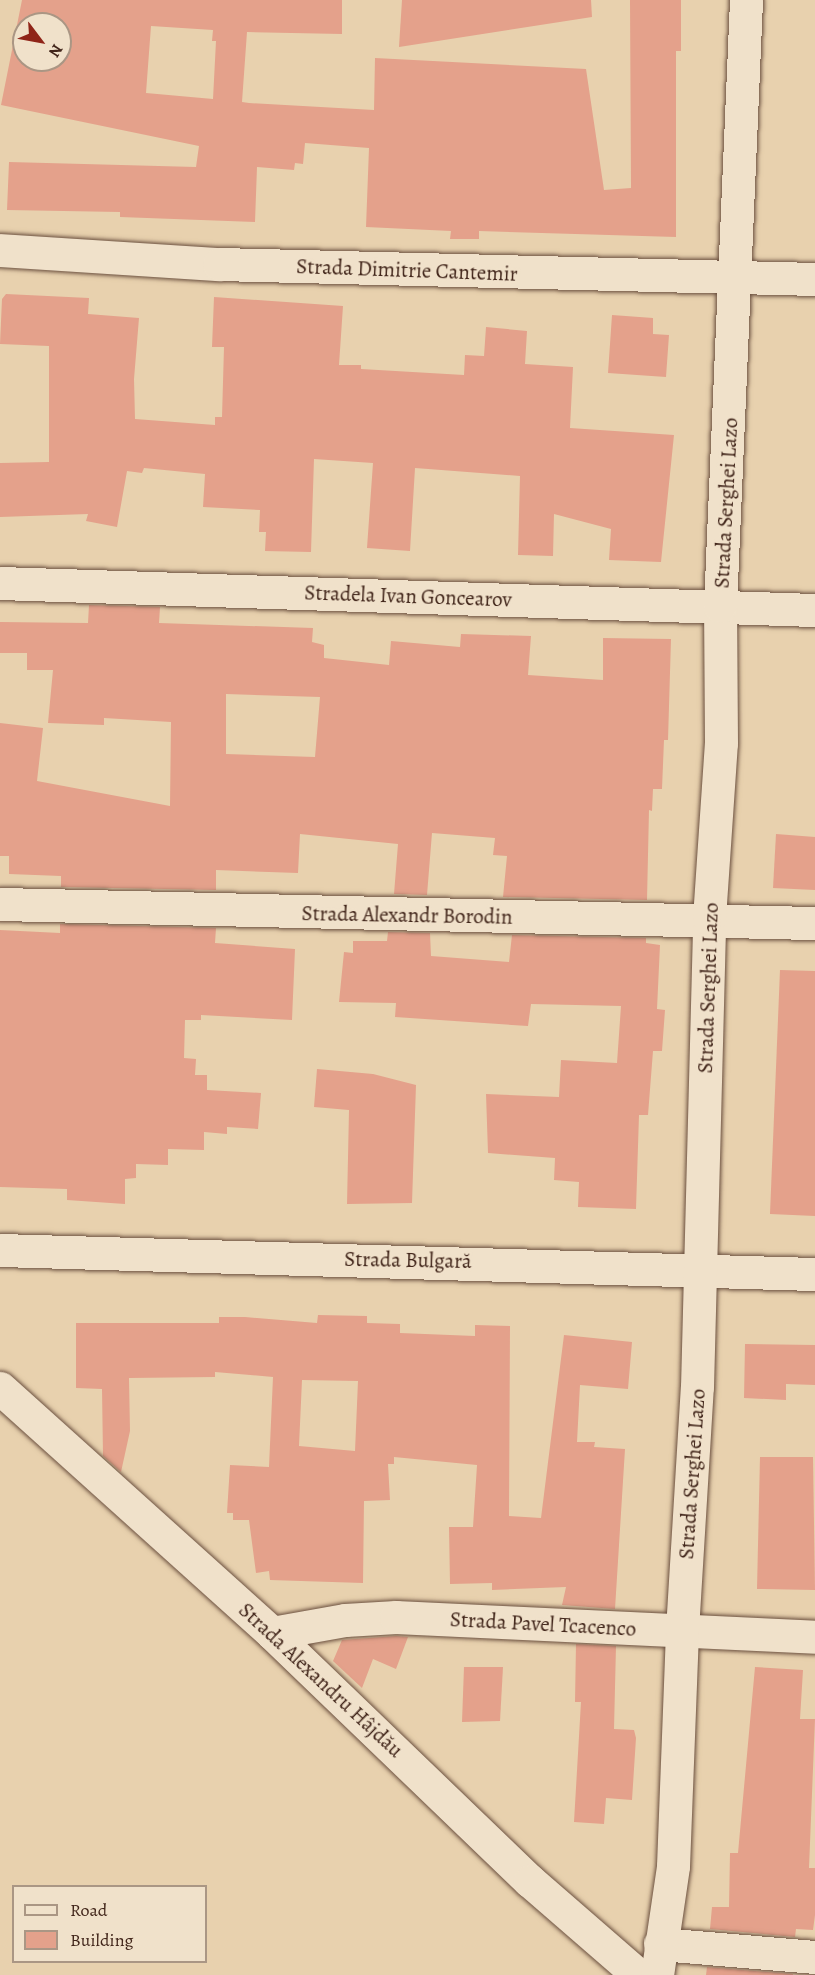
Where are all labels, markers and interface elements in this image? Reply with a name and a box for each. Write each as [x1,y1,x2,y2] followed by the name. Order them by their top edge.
[12,12,72,72] north arrow
[43,40,68,61] text: N
[296,254,518,286] street label: Strada Dimitrie Cantemir
[709,417,743,589] street label: Strada Serghei Lazo
[304,580,512,612] street label: Stradela Ivan Goncearov
[301,901,513,929] street label: Strada Alexandr Borodin
[692,902,724,1074] street label: Strada Serghei Lazo
[344,1246,472,1274] street label: Strada Bulgară
[673,1388,711,1560] street label: Strada Serghei Lazo
[234,1597,408,1763] street label: Strada Alexandru Hâjdău
[449,1607,637,1641] street label: Strada Pavel Tcacenco
[12,1885,207,1963] legend
[70,1898,107,1922] text: Road
[70,1928,134,1952] text: Building

